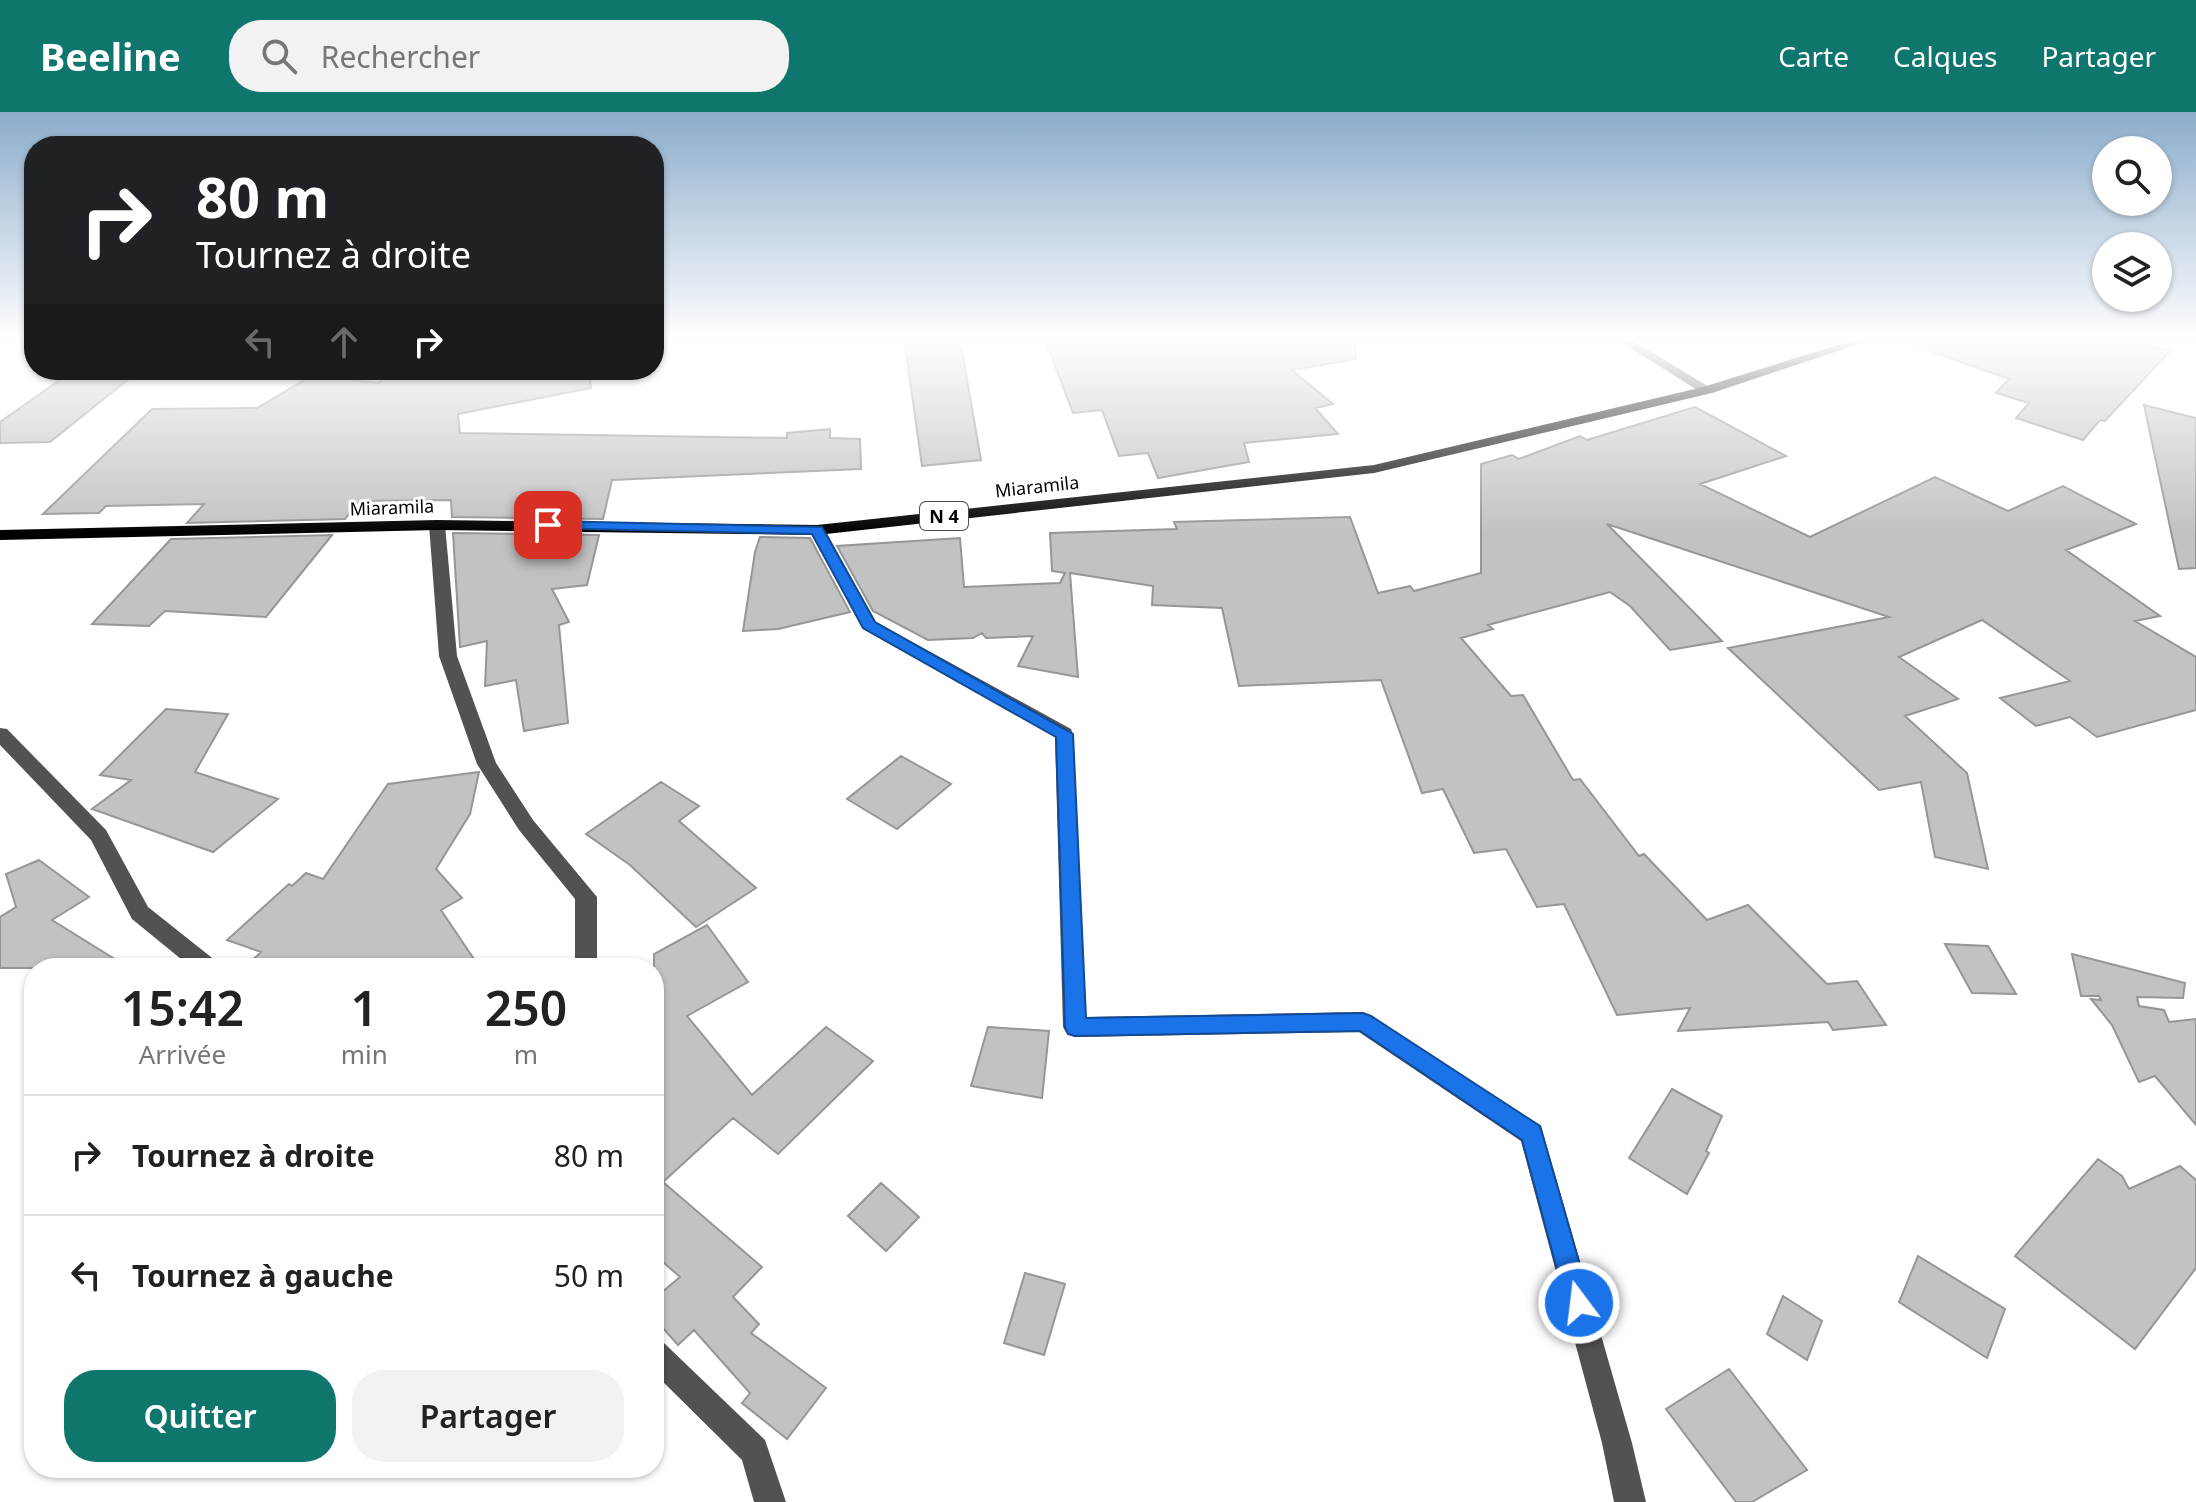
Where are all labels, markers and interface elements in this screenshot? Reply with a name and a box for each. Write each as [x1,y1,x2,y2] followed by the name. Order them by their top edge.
[229,20,789,92] search box
[40,30,181,82] text: Beeline
[257,34,301,78] icon: search
[321,36,480,77] text: Rechercher
[1778,37,1849,75] text: Carte
[1893,37,1997,75] text: Calques
[2041,37,2156,75] text: Partager
[2092,136,2172,312] map controls
[2092,136,2172,216] button: search
[196,158,329,234] text: 80 m
[64,168,168,272] icon: right
[196,230,471,279] text: Tournez à droite
[2092,232,2172,312] button: layers
[238,320,282,364] icon: left
[322,320,366,364] icon: ahead
[406,320,450,364] icon: right
[994,470,1080,502] street label: Miaramila
[514,491,582,559] pin
[349,494,435,520] street label: Miaramila
[920,502,968,530] road number: N 4
[526,503,570,547] icon: arrive
[121,975,244,1040] text: 15:42
[351,975,378,1040] text: 1
[485,975,567,1040] text: 250
[139,1036,226,1072] text: Arrivée
[341,1036,388,1072] text: min
[514,1036,538,1072] text: m
[64,1133,108,1177] icon: right
[132,1135,375,1176] text: Tournez à droite
[554,1135,624,1176] text: 80 m
[64,1253,108,1297] icon: left
[132,1255,394,1296] text: Tournez à gauche
[554,1255,624,1296] text: 50 m
[1537,1261,1621,1345] position arrow
[64,1370,336,1462] button: Quitter
[352,1370,624,1462] button: Partager

